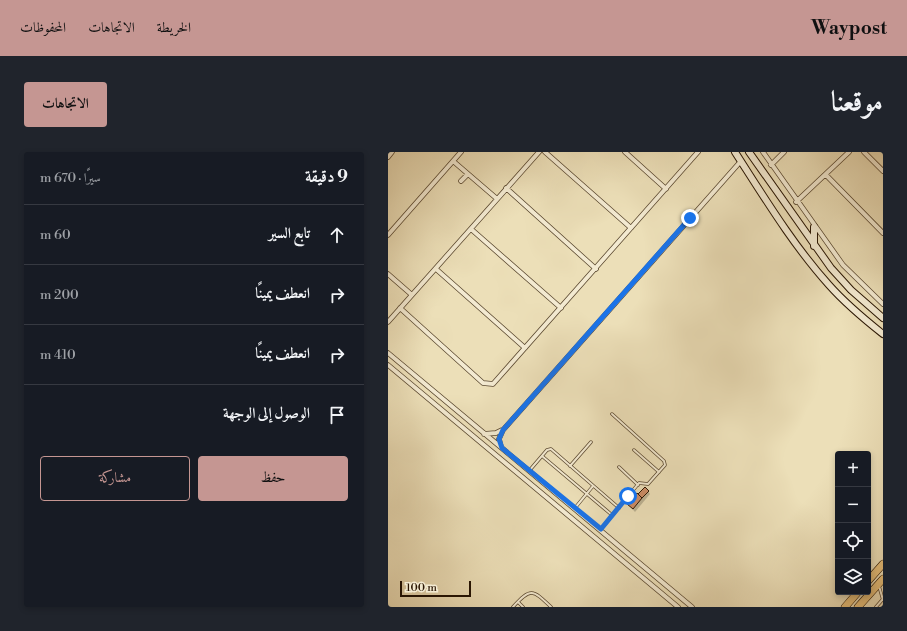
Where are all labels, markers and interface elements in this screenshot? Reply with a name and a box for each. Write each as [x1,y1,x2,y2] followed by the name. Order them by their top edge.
[811,16,887,40] text: Waypost
[20,19,66,37] text: المحفوظات
[88,19,135,37] text: الاتجاهات
[157,19,191,37] text: الخريطة
[24,82,107,127] button: الاتجاهات
[831,85,883,120] text: موقعنا
[305,166,348,188] text: 9 دقيقة
[40,170,101,186] text: سيرًا · 670 m
[681,209,699,227] route end
[268,224,310,243] text: تابع السير
[326,224,348,246] icon: ahead
[40,227,71,243] text: 60 m
[255,284,310,303] text: انعطف يمينًا
[326,284,348,306] icon: right
[40,287,79,303] text: 200 m
[255,344,310,363] text: انعطف يمينًا
[326,344,348,366] icon: right
[40,347,76,363] text: 410 m
[223,404,310,423] text: الوصول إلى الوجهة
[326,404,348,426] icon: arrive
[835,451,871,595] map controls
[835,451,871,487] button: +
[40,456,190,501] button: مشاركة
[198,456,348,501] button: حفظ
[619,487,637,505] route start
[835,487,871,523] button: −
[835,523,871,559] button: locate
[835,559,871,595] button: layers
[400,579,471,598] scale bar
[406,581,437,595] text: 100 m

